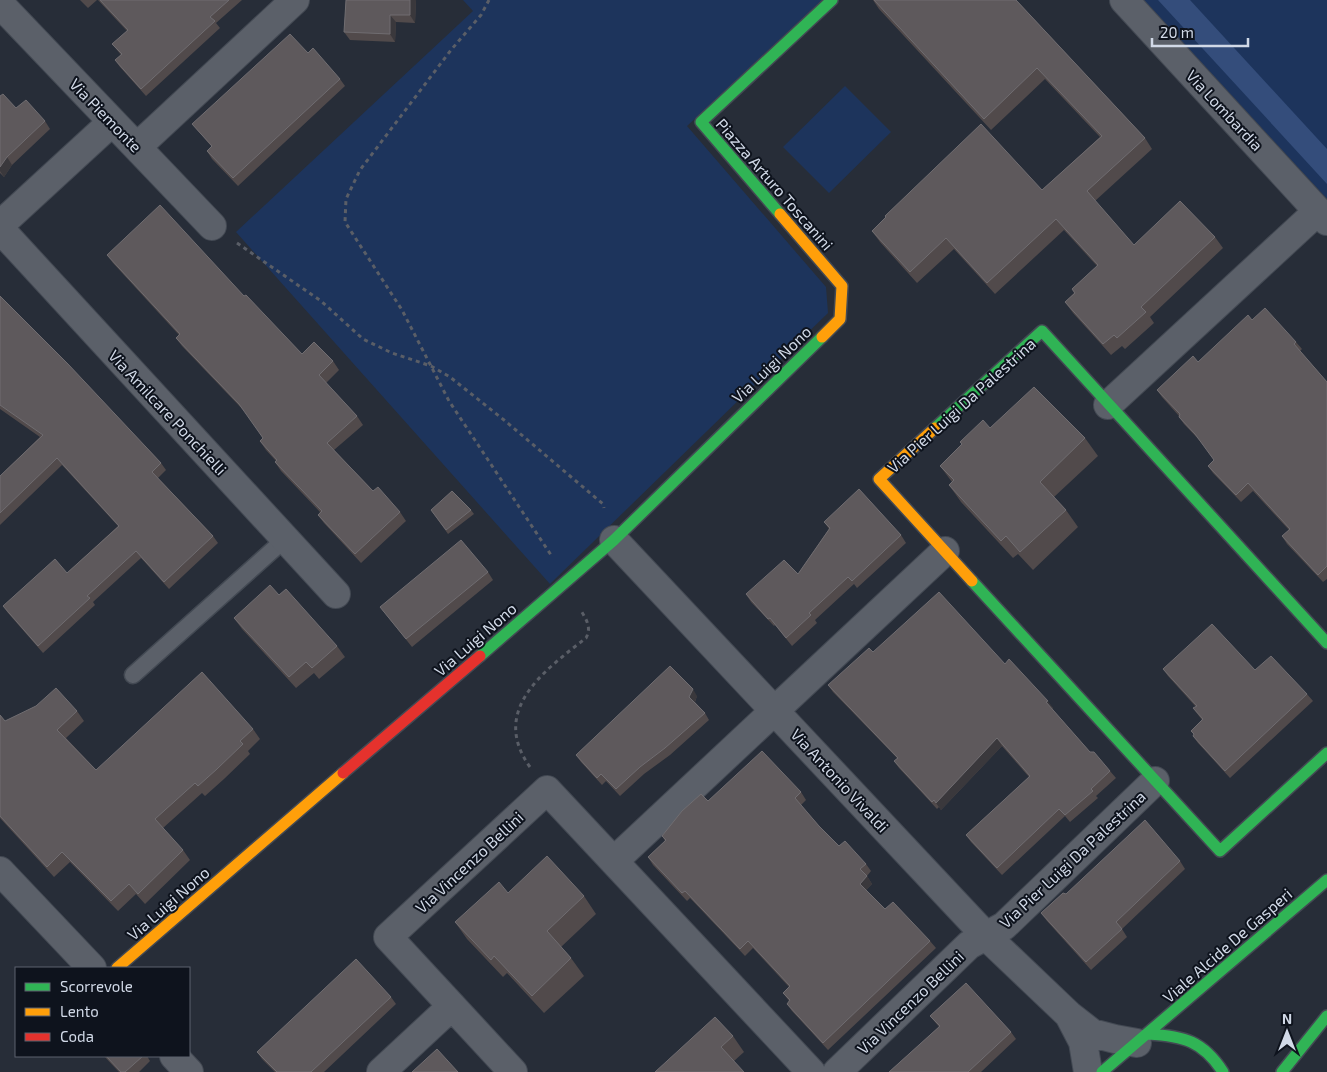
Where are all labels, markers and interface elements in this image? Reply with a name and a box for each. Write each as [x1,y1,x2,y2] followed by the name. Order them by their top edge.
[1152,15,1248,47] scale bar
[1160,23,1194,41] text: 20 m
[1183,66,1267,154] street label: Via Lombardia
[66,74,146,156] street label: Via Piemonte
[713,114,837,254] street label: Piazza Arturo Toscanini
[728,322,814,406] street label: Via Luigi Nono
[883,333,1039,477] street label: Via Pier Luigi Da Palestrina
[105,345,231,479] street label: Via Amilcare Ponchielli
[430,598,520,680] street label: Via Luigi Nono
[787,724,893,836] street label: Via Antonio Vivaldi
[995,786,1149,932] street label: Via Pier Luigi Da Palestrina
[411,807,527,917] street label: Via Vincenzo Bellini
[123,862,213,944] street label: Via Luigi Nono
[1159,884,1295,1006] street label: Viale Alcide De Gasperi
[853,946,967,1058] street label: Via Vincenzo Bellini
[15,967,190,1057] legend
[60,977,133,995] text: Scorrevole
[60,1002,99,1020] text: Lento
[1262,1007,1312,1057] north arrow
[1282,1010,1292,1027] text: N
[60,1027,94,1045] text: Coda

